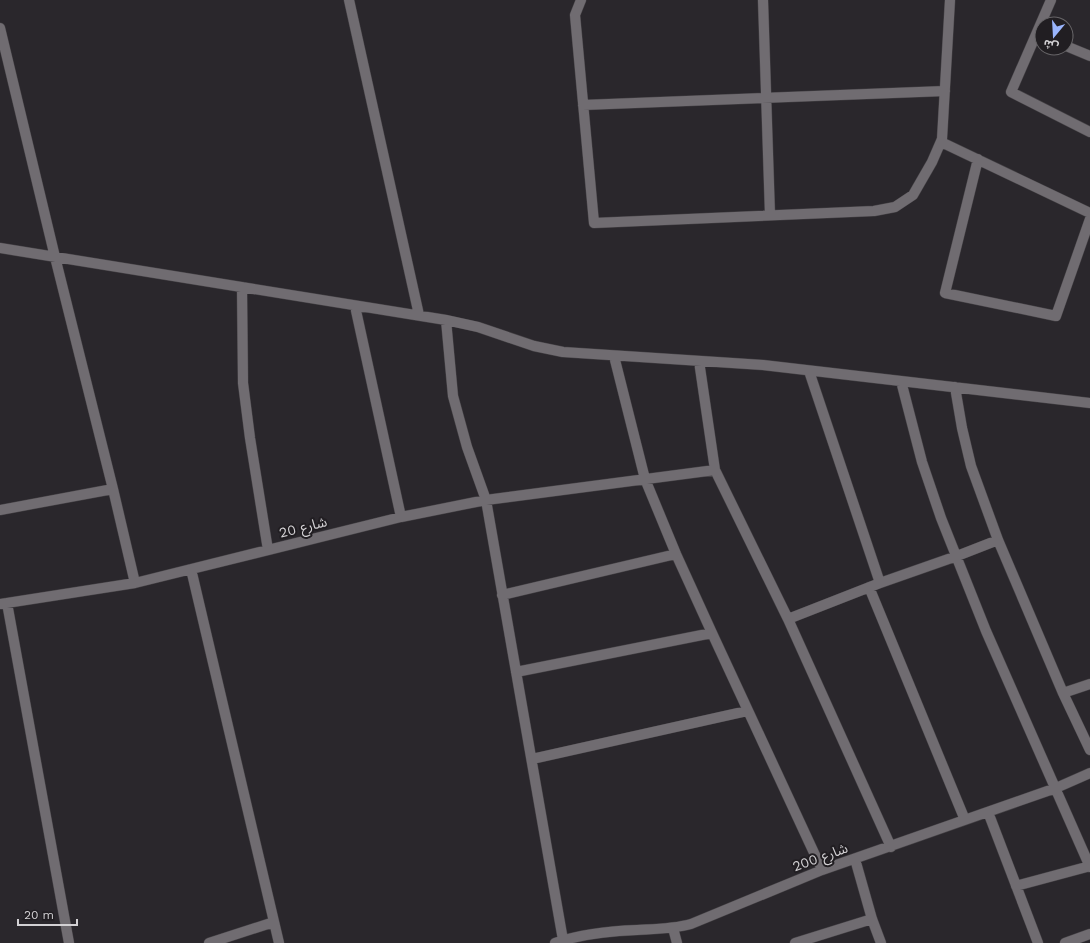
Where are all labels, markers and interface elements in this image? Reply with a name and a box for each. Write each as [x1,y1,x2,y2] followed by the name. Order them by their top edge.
[1034,16,1074,56] north arrow
[1042,37,1060,54] text: ش
[277,513,329,544] street label: شارع 20
[790,840,851,877] street label: شارع 200
[18,901,77,927] scale bar
[24,908,54,922] text: 20 m

